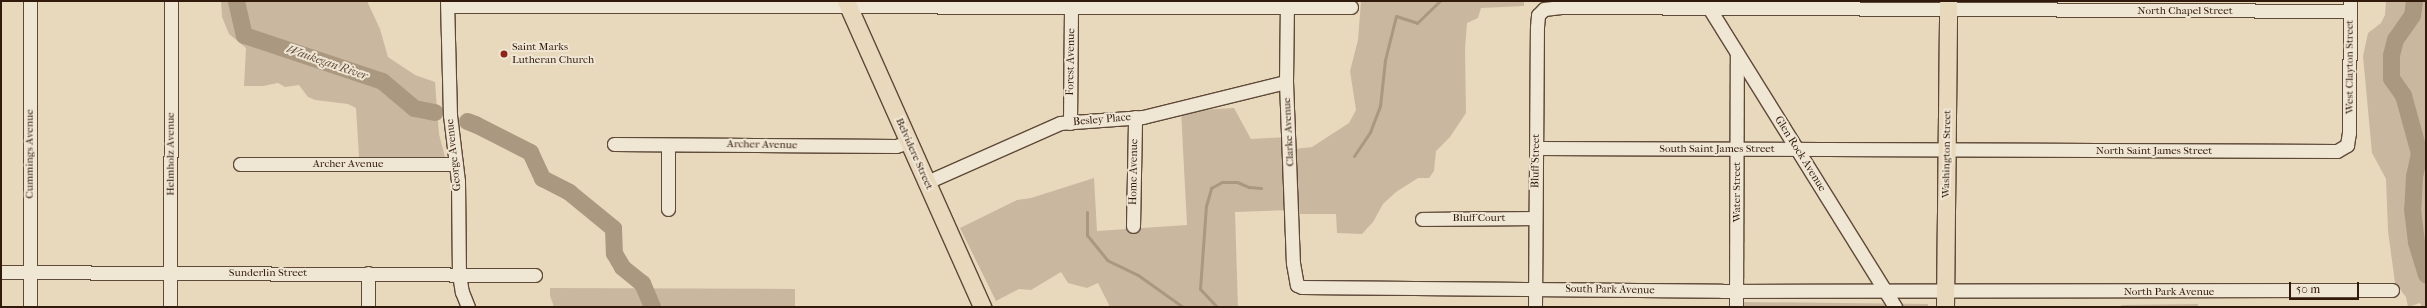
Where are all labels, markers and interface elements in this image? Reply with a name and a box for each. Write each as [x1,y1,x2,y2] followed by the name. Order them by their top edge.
[2137,4,2233,18] street label: North Chapel Street
[2343,20,2357,114] street label: West Clayton Street
[1064,28,1078,96] street label: Forest Avenue
[512,41,594,67] place label: Saint Marks Lutheran Church
[284,42,370,84] water label: Waukegan River
[499,49,509,59] marker: Saint Marks Lutheran Church
[1281,97,1297,167] street label: Clarke Avenue
[23,109,37,199] street label: Cummings Avenue
[1940,110,1954,198] street label: Washington Street
[1072,111,1132,129] street label: Besley Place
[164,112,178,196] street label: Helmholz Avenue
[1771,114,1829,194] street label: Glen Rock Avenue
[892,116,936,192] street label: Belvidere Street
[444,118,464,192] street label: George Avenue
[1529,134,1543,188] street label: Bluff Street
[727,138,797,152] street label: Archer Avenue
[1127,139,1141,205] street label: Home Avenue
[1659,142,1775,156] street label: South Saint James Street
[2096,144,2212,158] street label: North Saint James Street
[313,157,383,171] street label: Archer Avenue
[1730,162,1744,222] street label: Water Street
[1453,211,1505,225] street label: Bluff Court
[229,266,307,280] street label: Sunderlin Street
[2291,274,2361,300] scale bar
[2296,282,2320,296] text: 50 m
[1565,283,1655,297] street label: South Park Avenue
[2124,285,2214,299] street label: North Park Avenue

